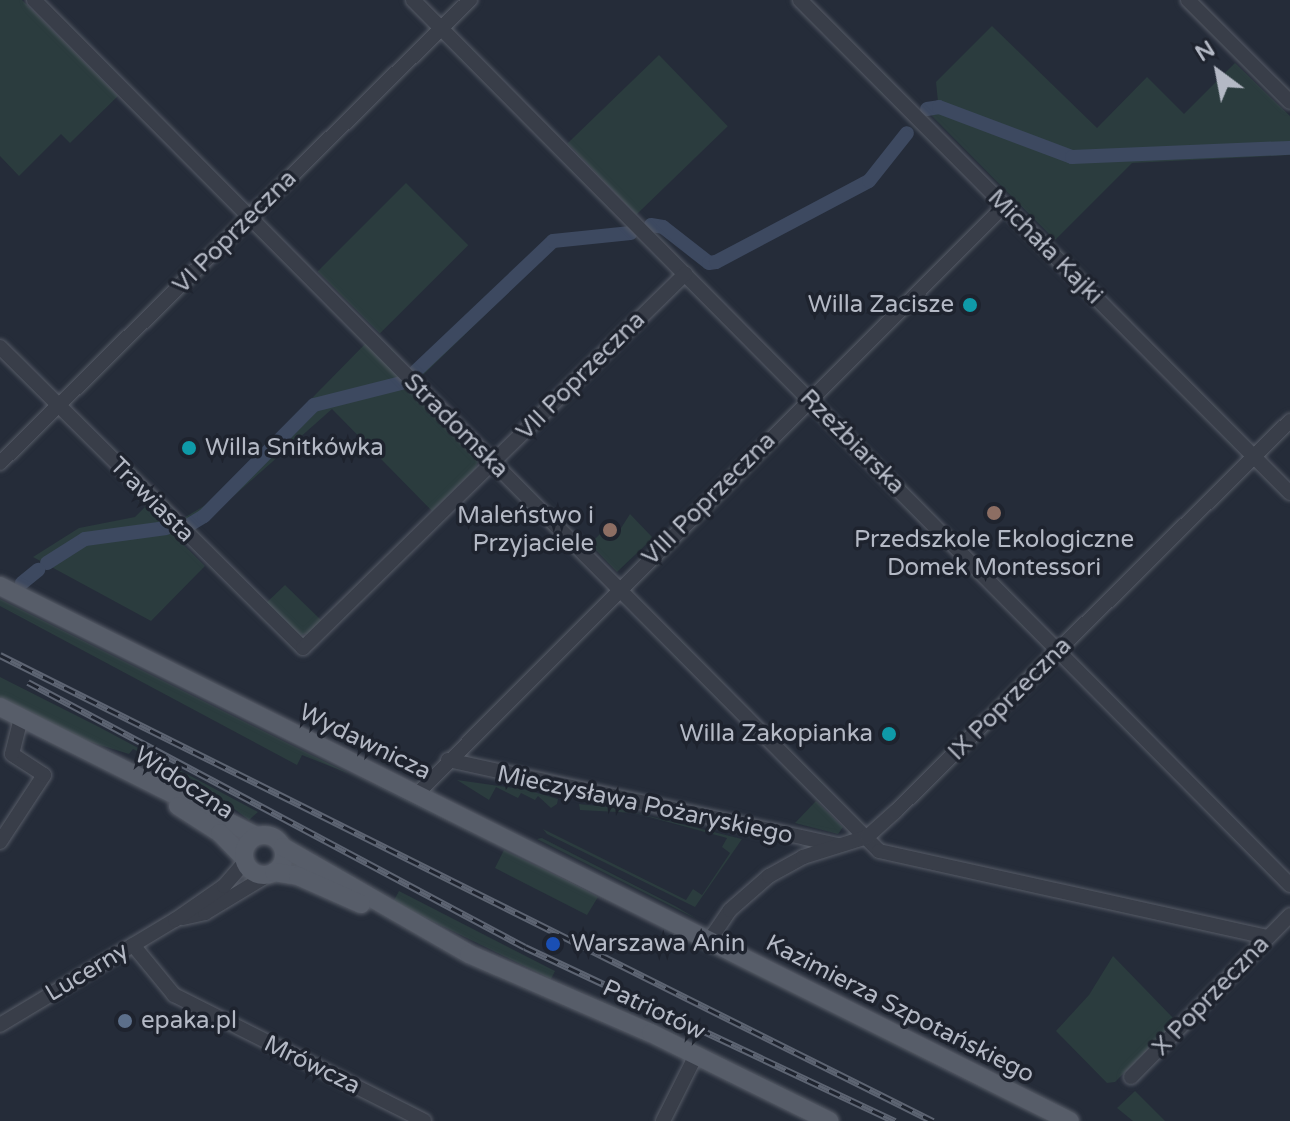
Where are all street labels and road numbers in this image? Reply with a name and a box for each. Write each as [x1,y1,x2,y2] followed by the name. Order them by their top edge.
[167,164,303,300] street label: VI Poprzeczna
[982,184,1108,310] street label: Michała Kajki
[511,306,651,446] street label: VII Poprzeczna
[398,368,514,484] street label: Stradomska
[794,384,910,500] street label: Rzeźbiarska
[636,426,782,572] street label: VIII Poprzeczna
[104,452,200,548] street label: Trawiasta
[942,631,1078,767] street label: IX Poprzeczna
[294,698,436,786] street label: Wydawnicza
[129,740,239,826] street label: Widoczna
[495,760,795,850] street label: Mieczysława Pożaryskiego
[761,929,1039,1089] street label: Kazimierza Szpotańskiego
[1147,930,1275,1062] street label: X Poprzeczna
[40,936,134,1008] street label: Lucerny
[598,974,710,1046] street label: Patriotów
[259,1029,365,1101] street label: Mrówcza

